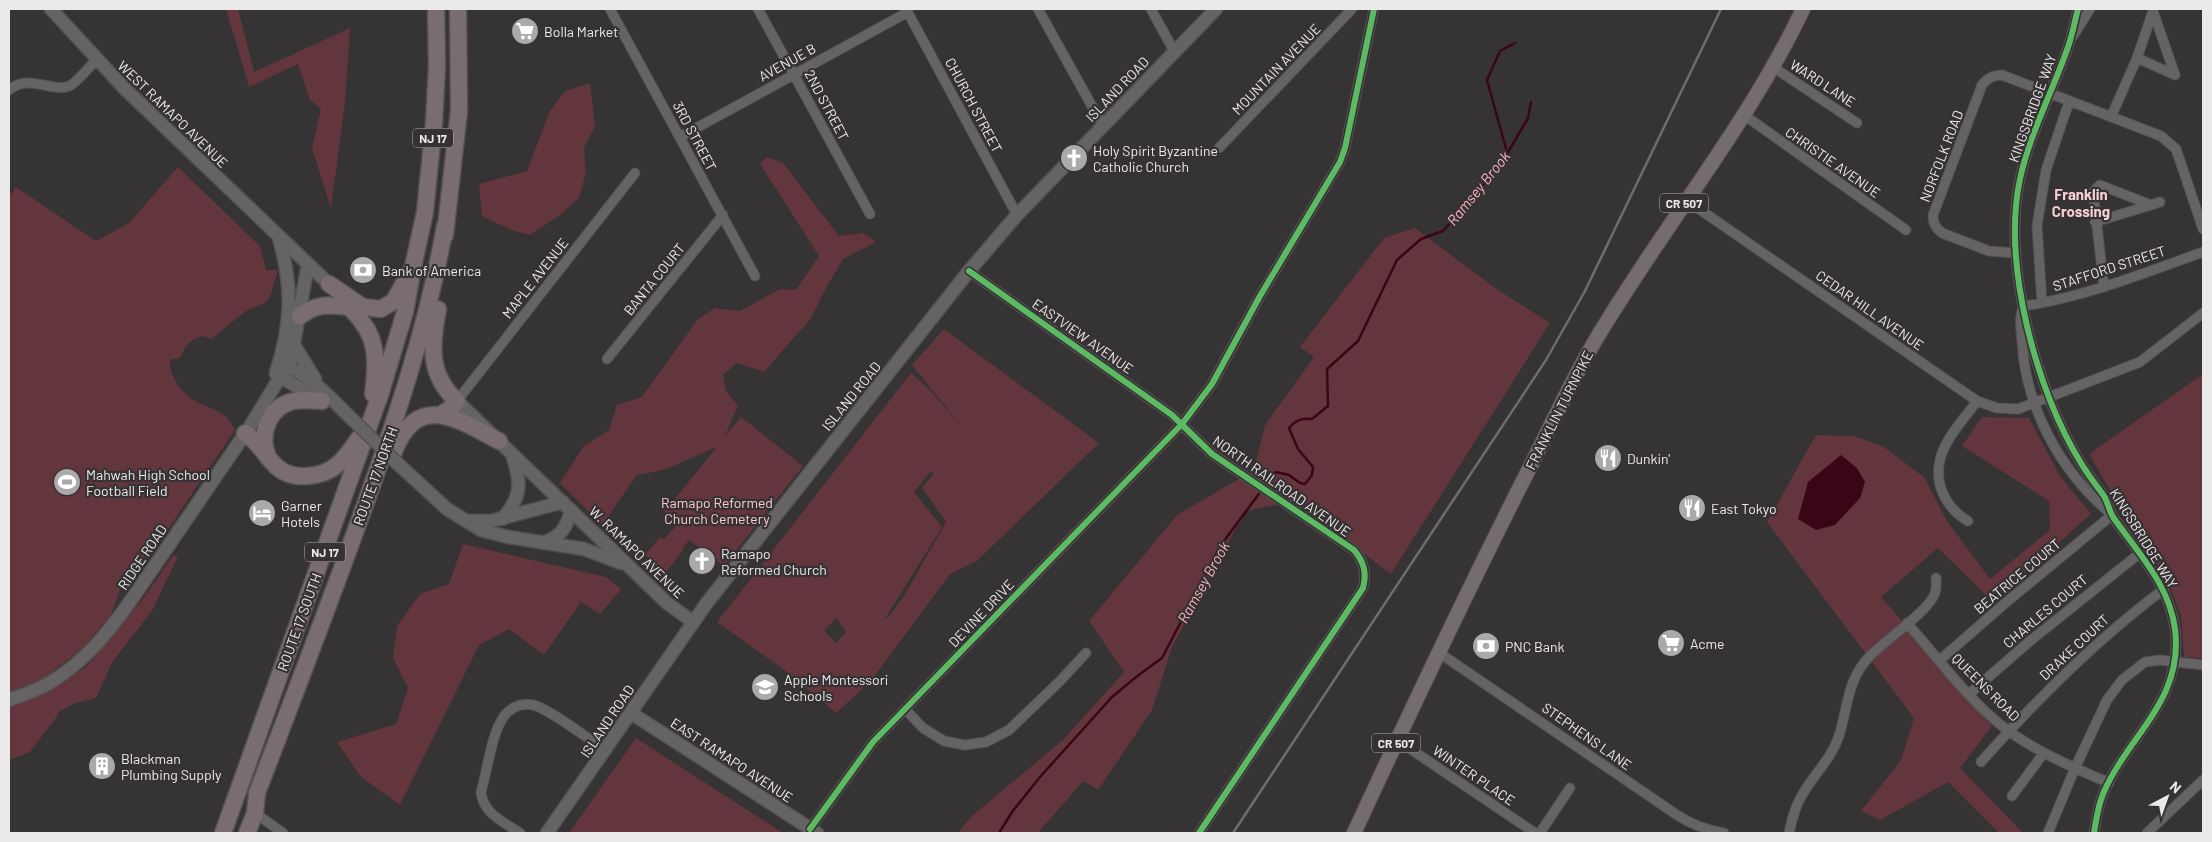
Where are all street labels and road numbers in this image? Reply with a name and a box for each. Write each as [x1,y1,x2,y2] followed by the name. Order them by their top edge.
[1228,20,1324,118] street label: MOUNTAIN AVENUE
[755,39,819,85] street label: AVENUE B
[2004,51,2060,165] street label: KINGSBRIDGE WAY
[1082,53,1152,125] street label: ISLAND ROAD
[942,55,1006,155] street label: CHURCH STREET
[1787,56,1859,110] street label: WARD LANE
[114,57,232,171] street label: WEST RAMAPO AVENUE
[801,67,853,143] street label: 2ND STREET
[670,98,720,174] street label: 3RD STREET
[1916,108,1966,204] street label: NORFOLK ROAD
[1782,123,1884,201] street label: CHRISTIE AVENUE
[413,128,453,148] road number: NJ 17
[1660,194,1708,212] road number: CR 507
[498,234,572,322] street label: MAPLE AVENUE
[620,240,688,318] street label: BANTA COURT
[2051,242,2168,294] street label: STAFFORD STREET
[1813,266,1927,354] street label: CEDAR HILL AVENUE
[1029,295,1137,377] street label: EASTVIEW AVENUE
[1522,348,1596,472] street label: FRANKLIN TURNPIKE
[818,358,884,434] street label: ISLAND ROAD
[349,424,401,528] street label: ROUTE 17 NORTH
[1210,432,1354,540] street label: NORTH RAILROAD AVENUE
[2107,485,2182,591] street label: KINGSBRIDGE WAY
[586,502,688,602] street label: W. RAMAPO AVENUE
[114,521,170,593] street label: RIDGE ROAD
[1970,535,2064,617] street label: BEATRICE COURT
[305,542,345,562] road number: NJ 17
[273,571,325,673] street label: ROUTE 17 SOUTH
[1999,571,2091,651] street label: CHARLES COURT
[945,576,1017,650] street label: DEVINE DRIVE
[2036,610,2112,684] street label: DRAKE COURT
[1949,650,2023,724] street label: QUEENS ROAD
[576,681,638,761] street label: ISLAND ROAD
[1539,699,1635,773] street label: STEPHENS LANE
[668,714,796,806] street label: EAST RAMAPO AVENUE
[1372,734,1420,752] road number: CR 507
[1430,741,1518,809] street label: WINTER PLACE

